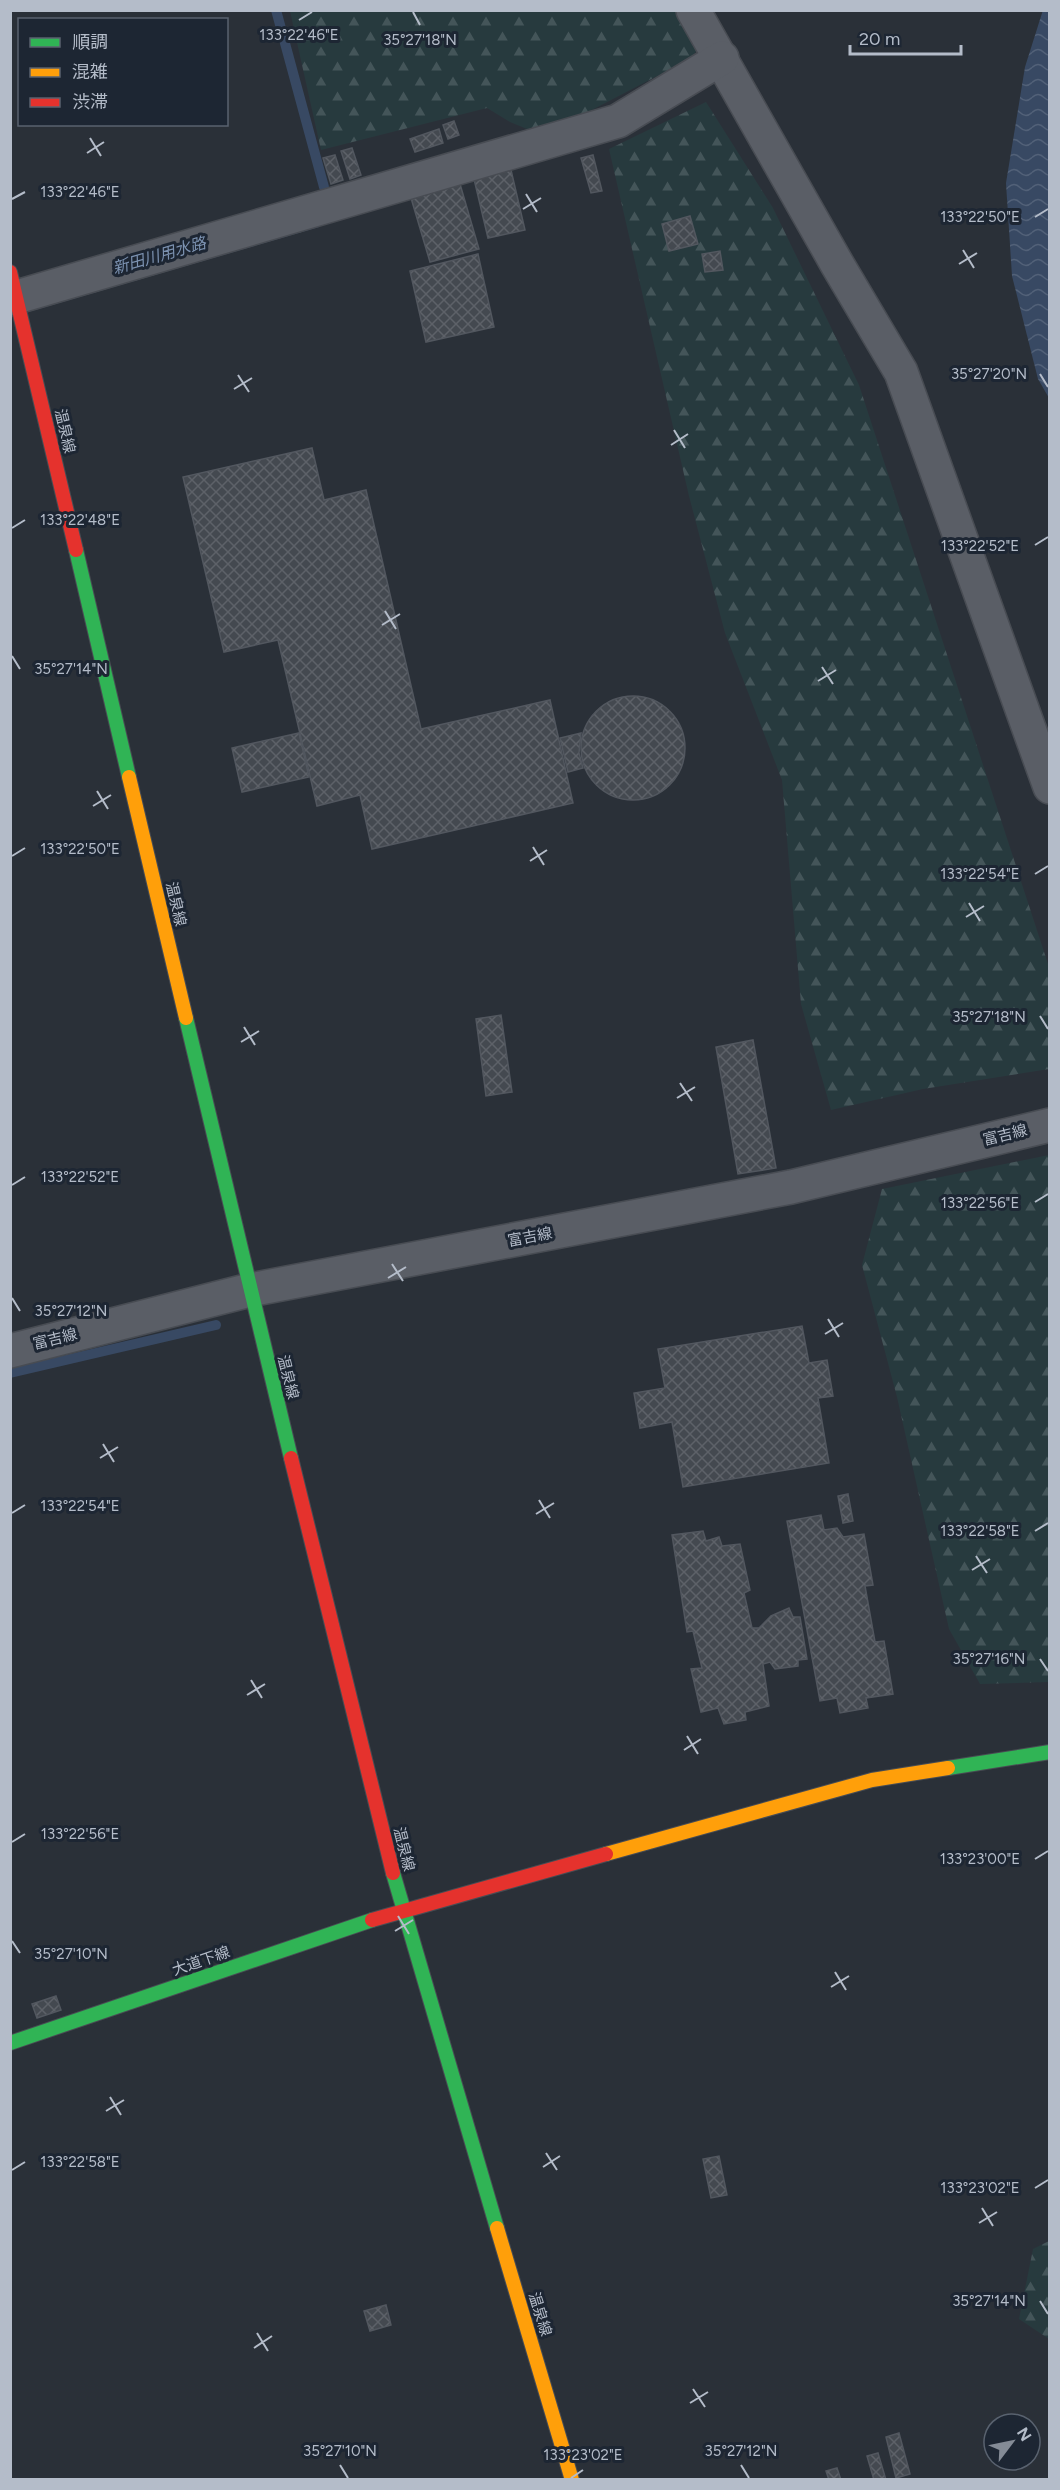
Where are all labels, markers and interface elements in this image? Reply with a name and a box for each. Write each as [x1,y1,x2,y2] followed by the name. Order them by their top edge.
[18,18,228,126] legend
[850,18,961,56] scale bar
[259,26,339,44] text: 133°22'46"E
[859,28,900,50] text: 20 m
[72,31,108,53] text: 順調
[383,31,457,49] text: 35°27'18"N
[72,61,108,83] text: 混雑
[72,91,108,113] text: 渋滞
[40,183,120,201] text: 133°22'46"E
[940,208,1020,226] text: 133°22'50"E
[110,233,210,278] water label: 新田川用水路
[951,365,1027,383] text: 35°27'20"N
[51,407,79,455] street label: 温泉線
[40,511,120,529] text: 133°22'48"E
[941,537,1019,555] text: 133°22'52"E
[34,660,108,678] text: 35°27'14"N
[40,840,120,858] text: 133°22'50"E
[940,865,1020,883] text: 133°22'54"E
[162,880,190,928] street label: 温泉線
[952,1008,1026,1026] text: 35°27'18"N
[981,1121,1029,1149] street label: 富吉線
[41,1168,119,1186] text: 133°22'52"E
[941,1194,1019,1212] text: 133°22'56"E
[506,1224,554,1250] street label: 富吉線
[35,1302,107,1320] text: 35°27'12"N
[31,1325,79,1353] street label: 富吉線
[274,1353,302,1401] street label: 温泉線
[40,1497,120,1515] text: 133°22'54"E
[940,1522,1020,1540] text: 133°22'58"E
[953,1650,1025,1668] text: 35°27'16"N
[41,1825,119,1843] text: 133°22'56"E
[390,1825,418,1873] street label: 温泉線
[940,1850,1020,1868] text: 133°23'00"E
[170,1943,232,1979] street label: 大道下線
[34,1945,108,1963] text: 35°27'10"N
[40,2153,120,2171] text: 133°22'58"E
[940,2179,1020,2197] text: 133°23'02"E
[525,2290,555,2338] street label: 温泉線
[952,2292,1026,2310] text: 35°27'14"N
[982,2412,1042,2472] north arrow
[1013,2424,1036,2445] text: N
[303,2442,377,2460] text: 35°27'10"N
[705,2442,777,2460] text: 35°27'12"N
[543,2446,623,2464] text: 133°23'02"E

